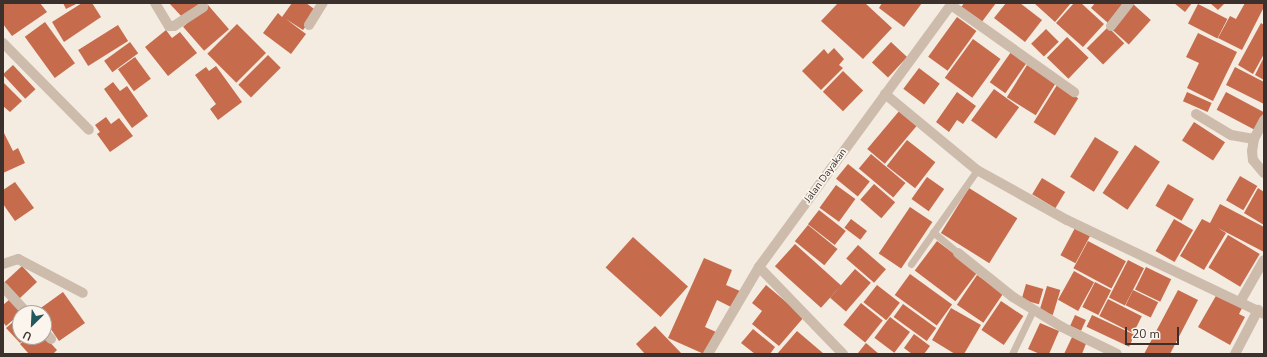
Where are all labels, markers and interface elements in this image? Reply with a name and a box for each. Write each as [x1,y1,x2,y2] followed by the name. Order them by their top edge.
[802,147,850,205] street label: Jalan Dayakan
[12,305,52,345] north arrow
[1127,319,1181,345] scale bar
[1132,326,1160,342] text: 20 m
[21,327,34,344] text: U

